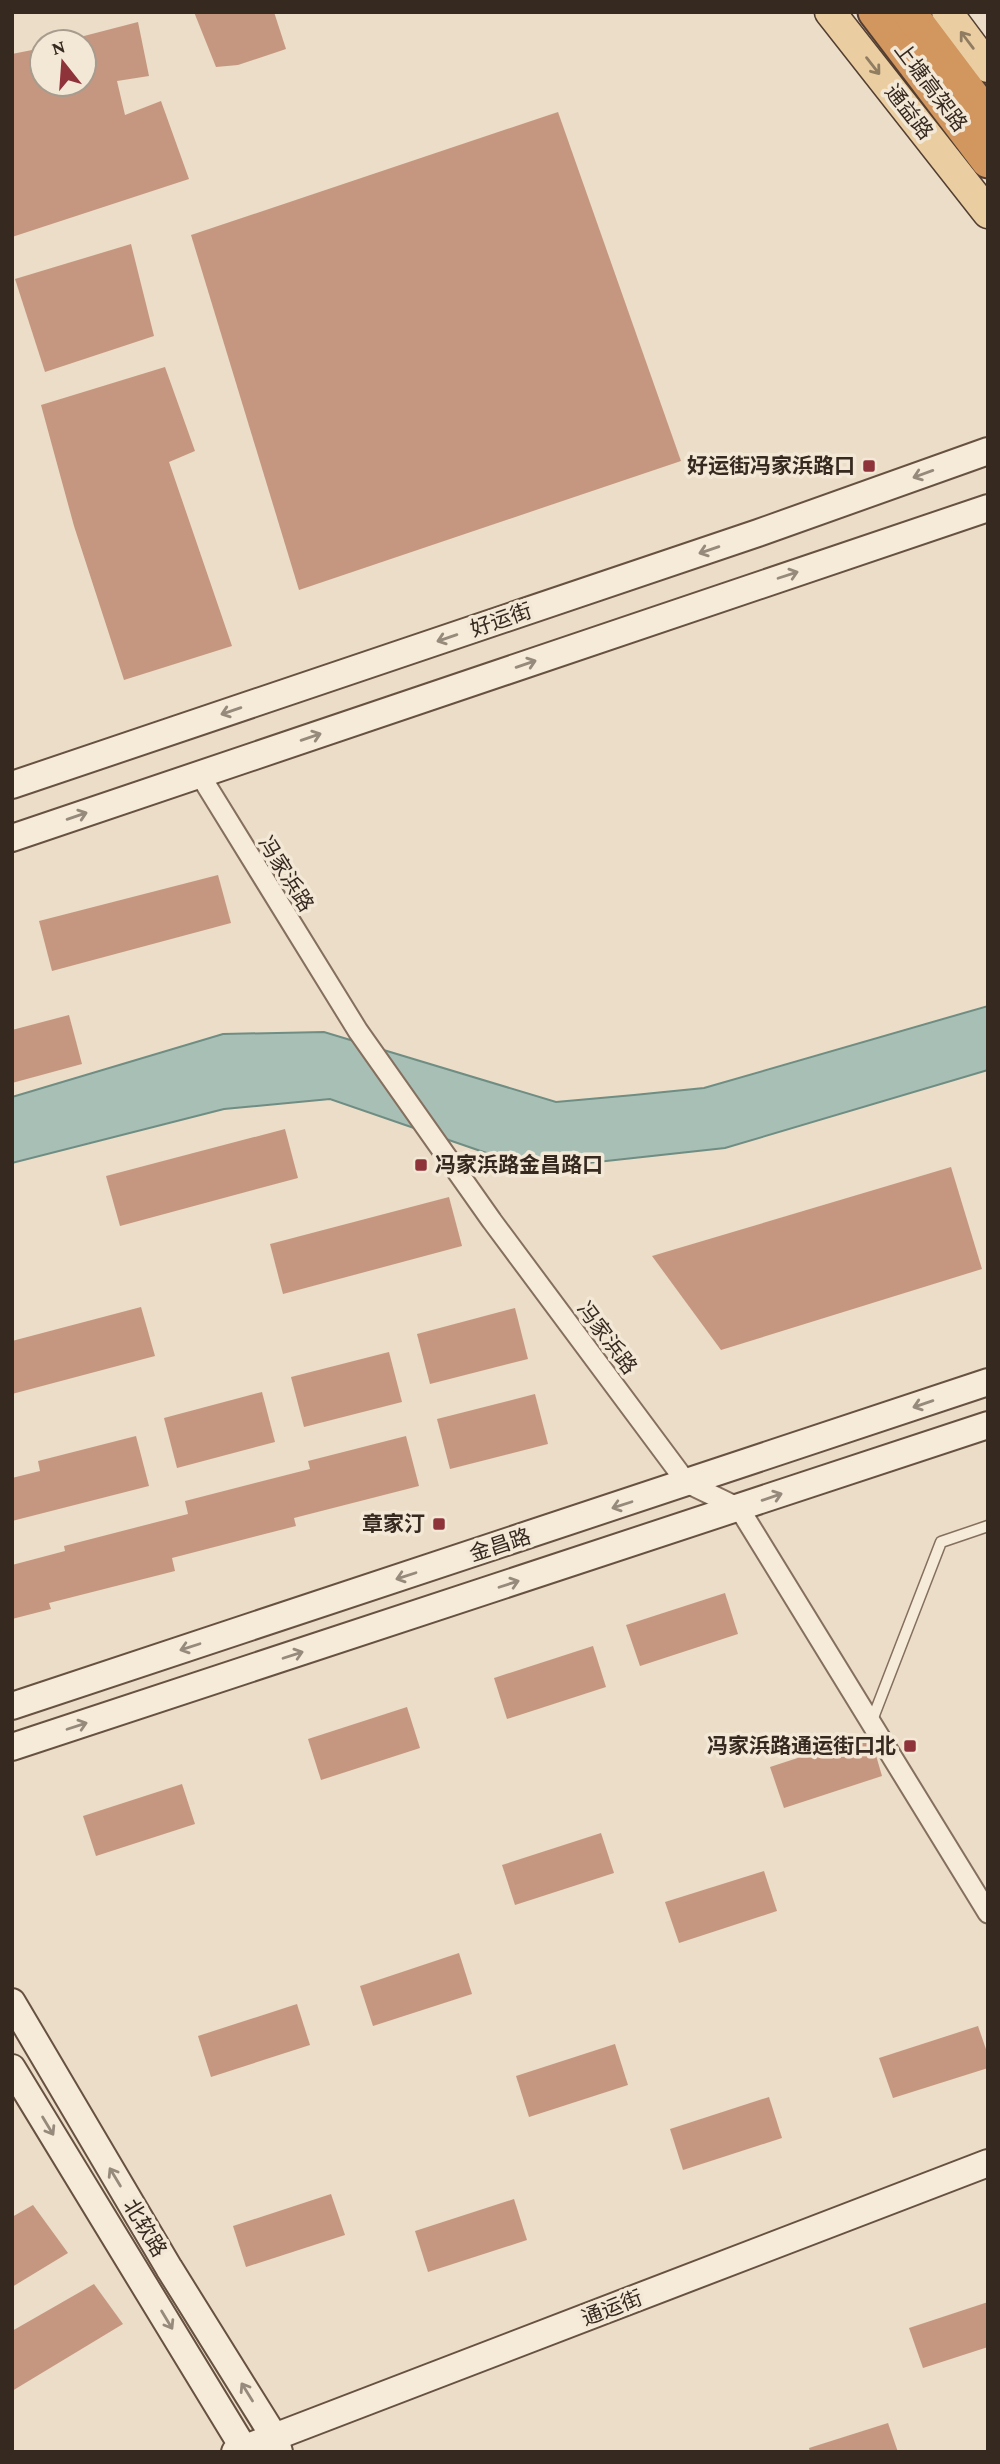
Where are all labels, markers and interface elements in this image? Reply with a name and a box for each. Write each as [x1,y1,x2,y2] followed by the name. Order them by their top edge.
[28,28,98,98] north arrow
[960,31,975,49] one-way arrow
[49,35,67,59] text: N
[890,38,972,136] street label: 上塘高架路
[865,56,880,75] one-way arrow
[880,80,938,144] street label: 通益路
[687,454,855,478] place label: 好运街冯家浜路口
[861,458,877,474] marker: 好运街冯家浜路口
[913,469,935,481] one-way arrow
[698,544,720,557] one-way arrow
[777,568,799,581] one-way arrow
[467,598,535,642] street label: 好运街
[436,632,458,645] one-way arrow
[515,657,537,669] one-way arrow
[221,706,243,718] one-way arrow
[300,730,322,743] one-way arrow
[66,809,88,822] one-way arrow
[254,832,318,916] street label: 冯家浜路
[435,1153,603,1177] place label: 冯家浜路金昌路口
[413,1157,429,1173] marker: 冯家浜路金昌路口
[572,1297,642,1379] street label: 冯家浜路
[912,1398,934,1411] one-way arrow
[760,1490,782,1502] one-way arrow
[611,1499,633,1512] one-way arrow
[362,1512,425,1536] place label: 章家汀
[431,1516,447,1532] marker: 章家汀
[466,1524,534,1566] street label: 金昌路
[395,1570,417,1583] one-way arrow
[498,1577,520,1589] one-way arrow
[179,1641,201,1654] one-way arrow
[282,1648,304,1660] one-way arrow
[66,1719,88,1732] one-way arrow
[707,1734,896,1758] place label: 冯家浜路通运街口北
[902,1738,918,1754] marker: 冯家浜路通运街口北
[41,2115,55,2135] one-way arrow
[108,2168,122,2188] one-way arrow
[118,2195,172,2261] street label: 北软路
[578,2286,646,2330] street label: 通运街
[160,2309,174,2329] one-way arrow
[239,2383,253,2403] one-way arrow

